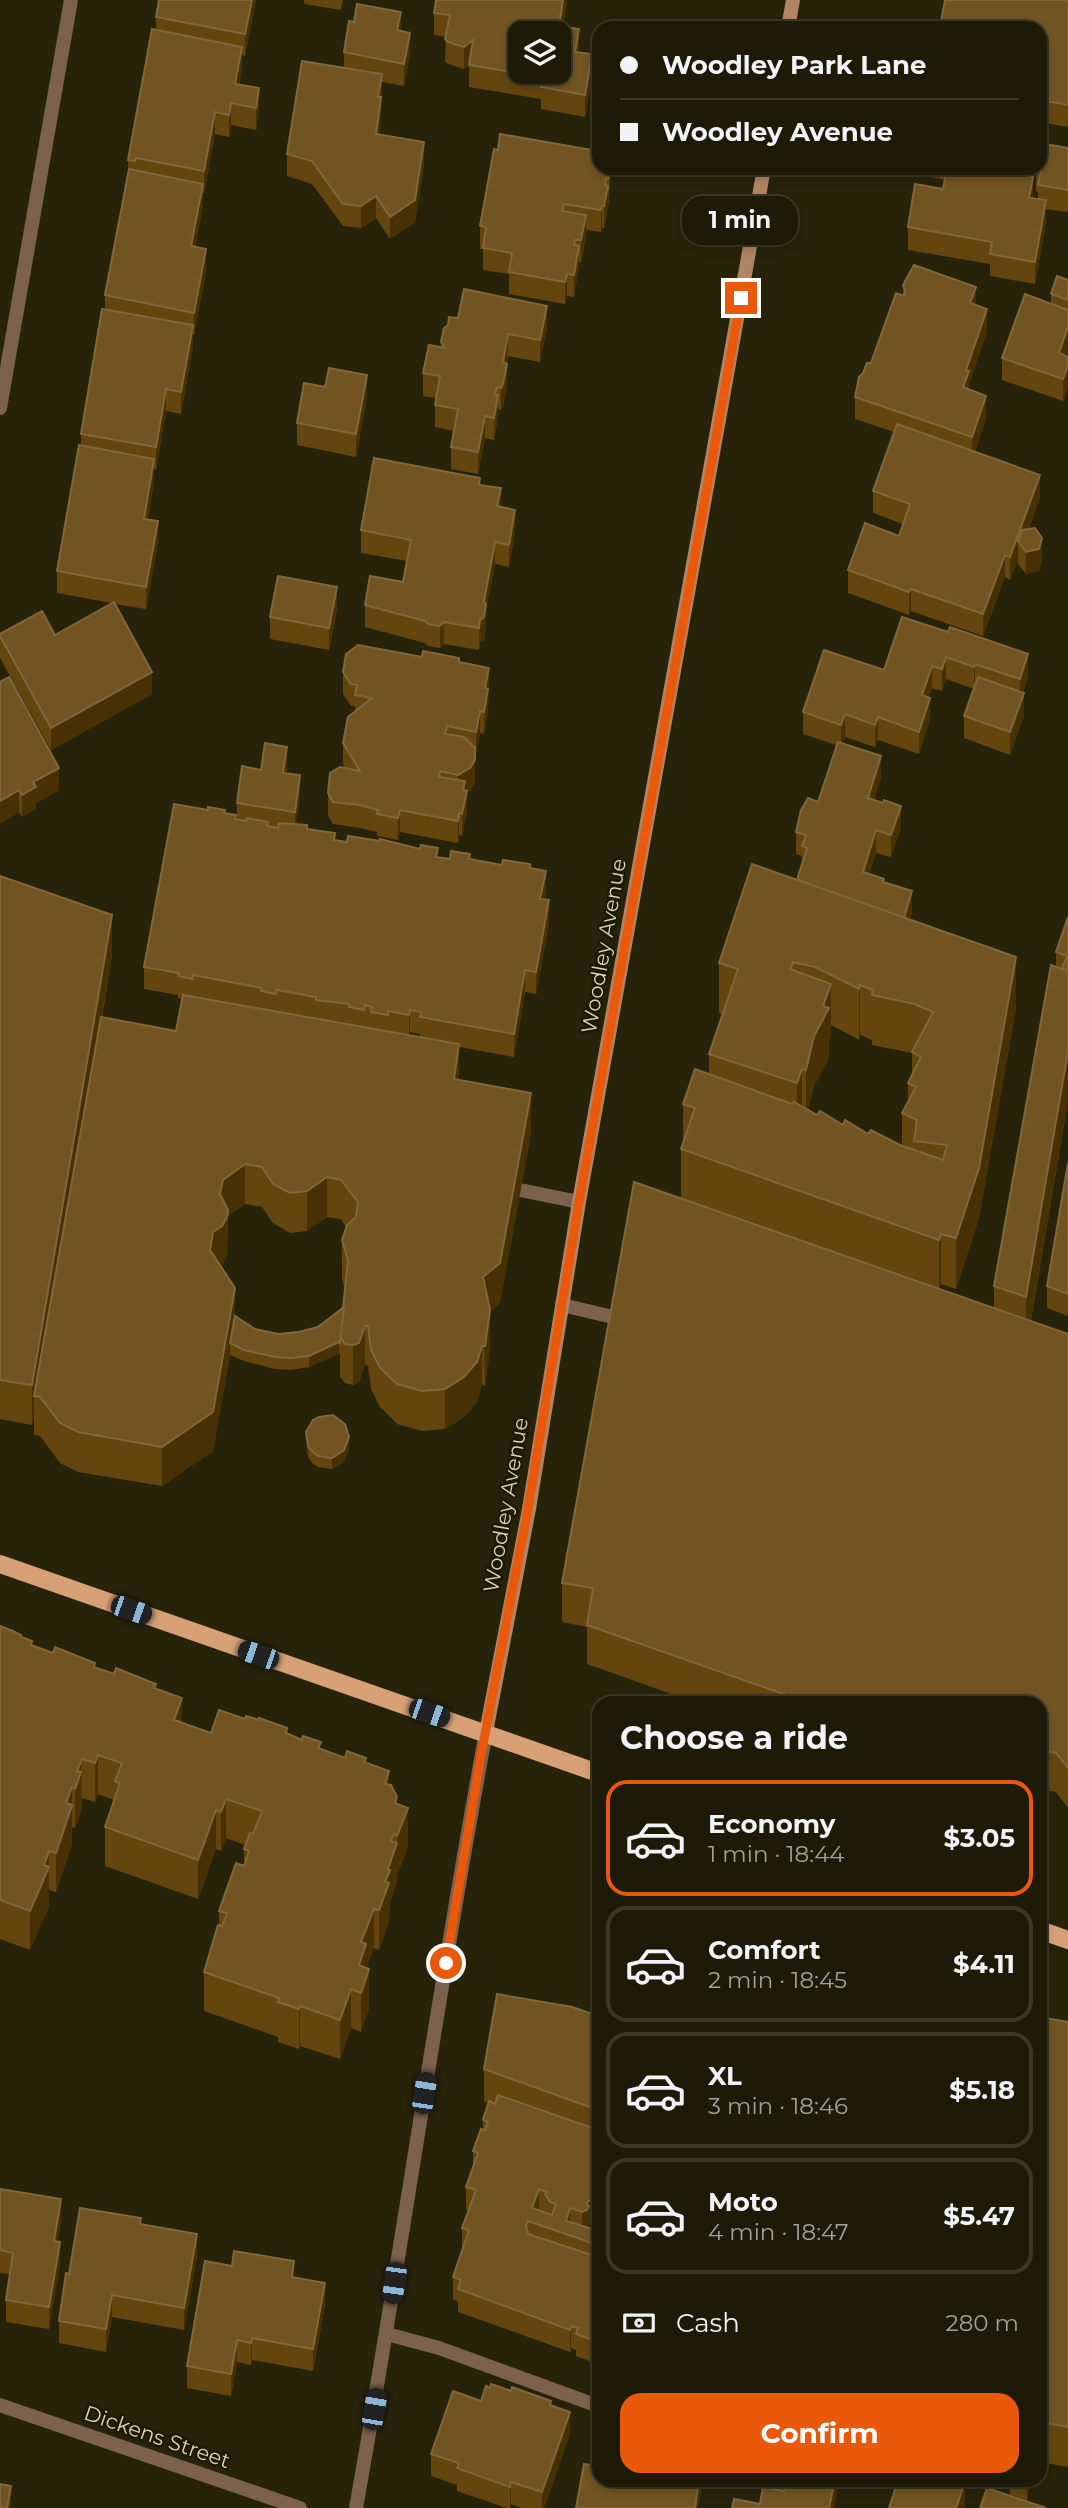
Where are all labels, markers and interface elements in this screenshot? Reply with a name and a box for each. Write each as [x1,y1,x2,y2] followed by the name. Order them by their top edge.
[508,21,571,84] map controls
[508,21,571,84] button: layers
[662,49,927,81] text: Woodley Park Lane
[662,116,893,148] text: Woodley Avenue
[683,196,799,246] callout: 1 min
[709,206,771,234] text: 1 min
[725,282,757,314] route end
[576,857,631,1035] street label: Woodley Avenue
[478,1416,533,1594] street label: Woodley Avenue
[108,1593,155,1627] car
[235,1638,282,1672] car
[406,1696,453,1730] car
[620,1718,848,1757] text: Choose a ride
[624,1807,687,1870] icon: car
[708,1808,835,1840] text: Economy
[944,1822,1015,1854] text: $3.05
[708,1840,845,1868] text: 1 min · 18:44
[624,1933,687,1996] icon: car
[708,1934,820,1966] text: Comfort
[430,1947,462,1979] route start
[953,1948,1015,1980] text: $4.11
[708,1966,847,1994] text: 2 min · 18:45
[624,2059,687,2122] icon: car
[708,2060,742,2092] text: XL
[411,2071,438,2115] car
[949,2074,1015,2106] text: $5.18
[708,2092,848,2120] text: 3 min · 18:46
[624,2185,687,2248] icon: car
[708,2186,778,2218] text: Moto
[943,2200,1015,2232] text: $5.47
[708,2218,849,2246] text: 4 min · 18:47
[381,2261,408,2305] car
[620,2304,658,2342] icon: cash
[676,2307,740,2339] text: Cash
[946,2309,1019,2337] text: 280 m
[361,2386,388,2432] car
[620,2393,1019,2473] button: Confirm
[81,2400,234,2473] street label: Dickens Street

